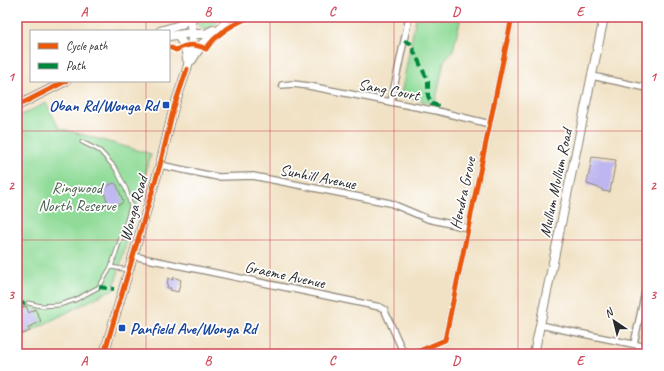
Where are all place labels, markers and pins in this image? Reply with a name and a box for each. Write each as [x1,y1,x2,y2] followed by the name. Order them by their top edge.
[49,96,161,116] place label: Oban Rd/Wonga Rd
[161,100,171,110] marker: Oban Rd/Wonga Rd
[130,319,259,339] place label: Panfield Ave/Wonga Rd
[117,323,127,333] marker: Panfield Ave/Wonga Rd

